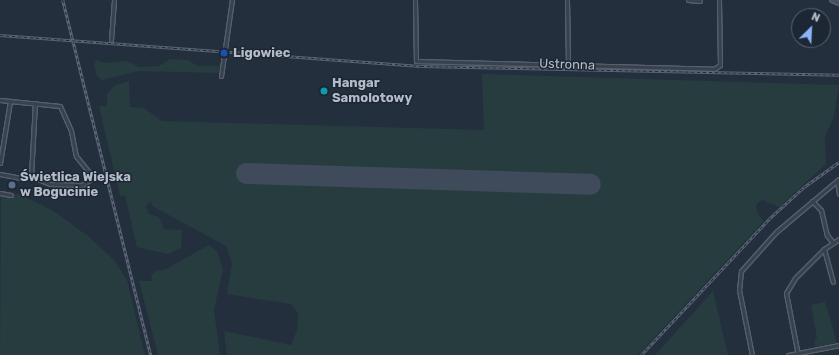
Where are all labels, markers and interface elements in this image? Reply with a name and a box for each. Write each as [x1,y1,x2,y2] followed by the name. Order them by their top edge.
[791,8,831,48] north arrow
[809,10,822,25] text: N
[233,45,290,61] place label: Ligowiec
[218,47,230,59] marker: Ligowiec
[539,56,595,74] street label: Ustronna
[332,76,412,107] place label: Hangar Samolotowy
[319,86,329,96] marker: Hangar Samolotowy
[20,170,131,201] place label: Świetlica Wiejska w Bogucinie
[7,180,17,190] marker: Świetlica Wiejska w Bogucinie

